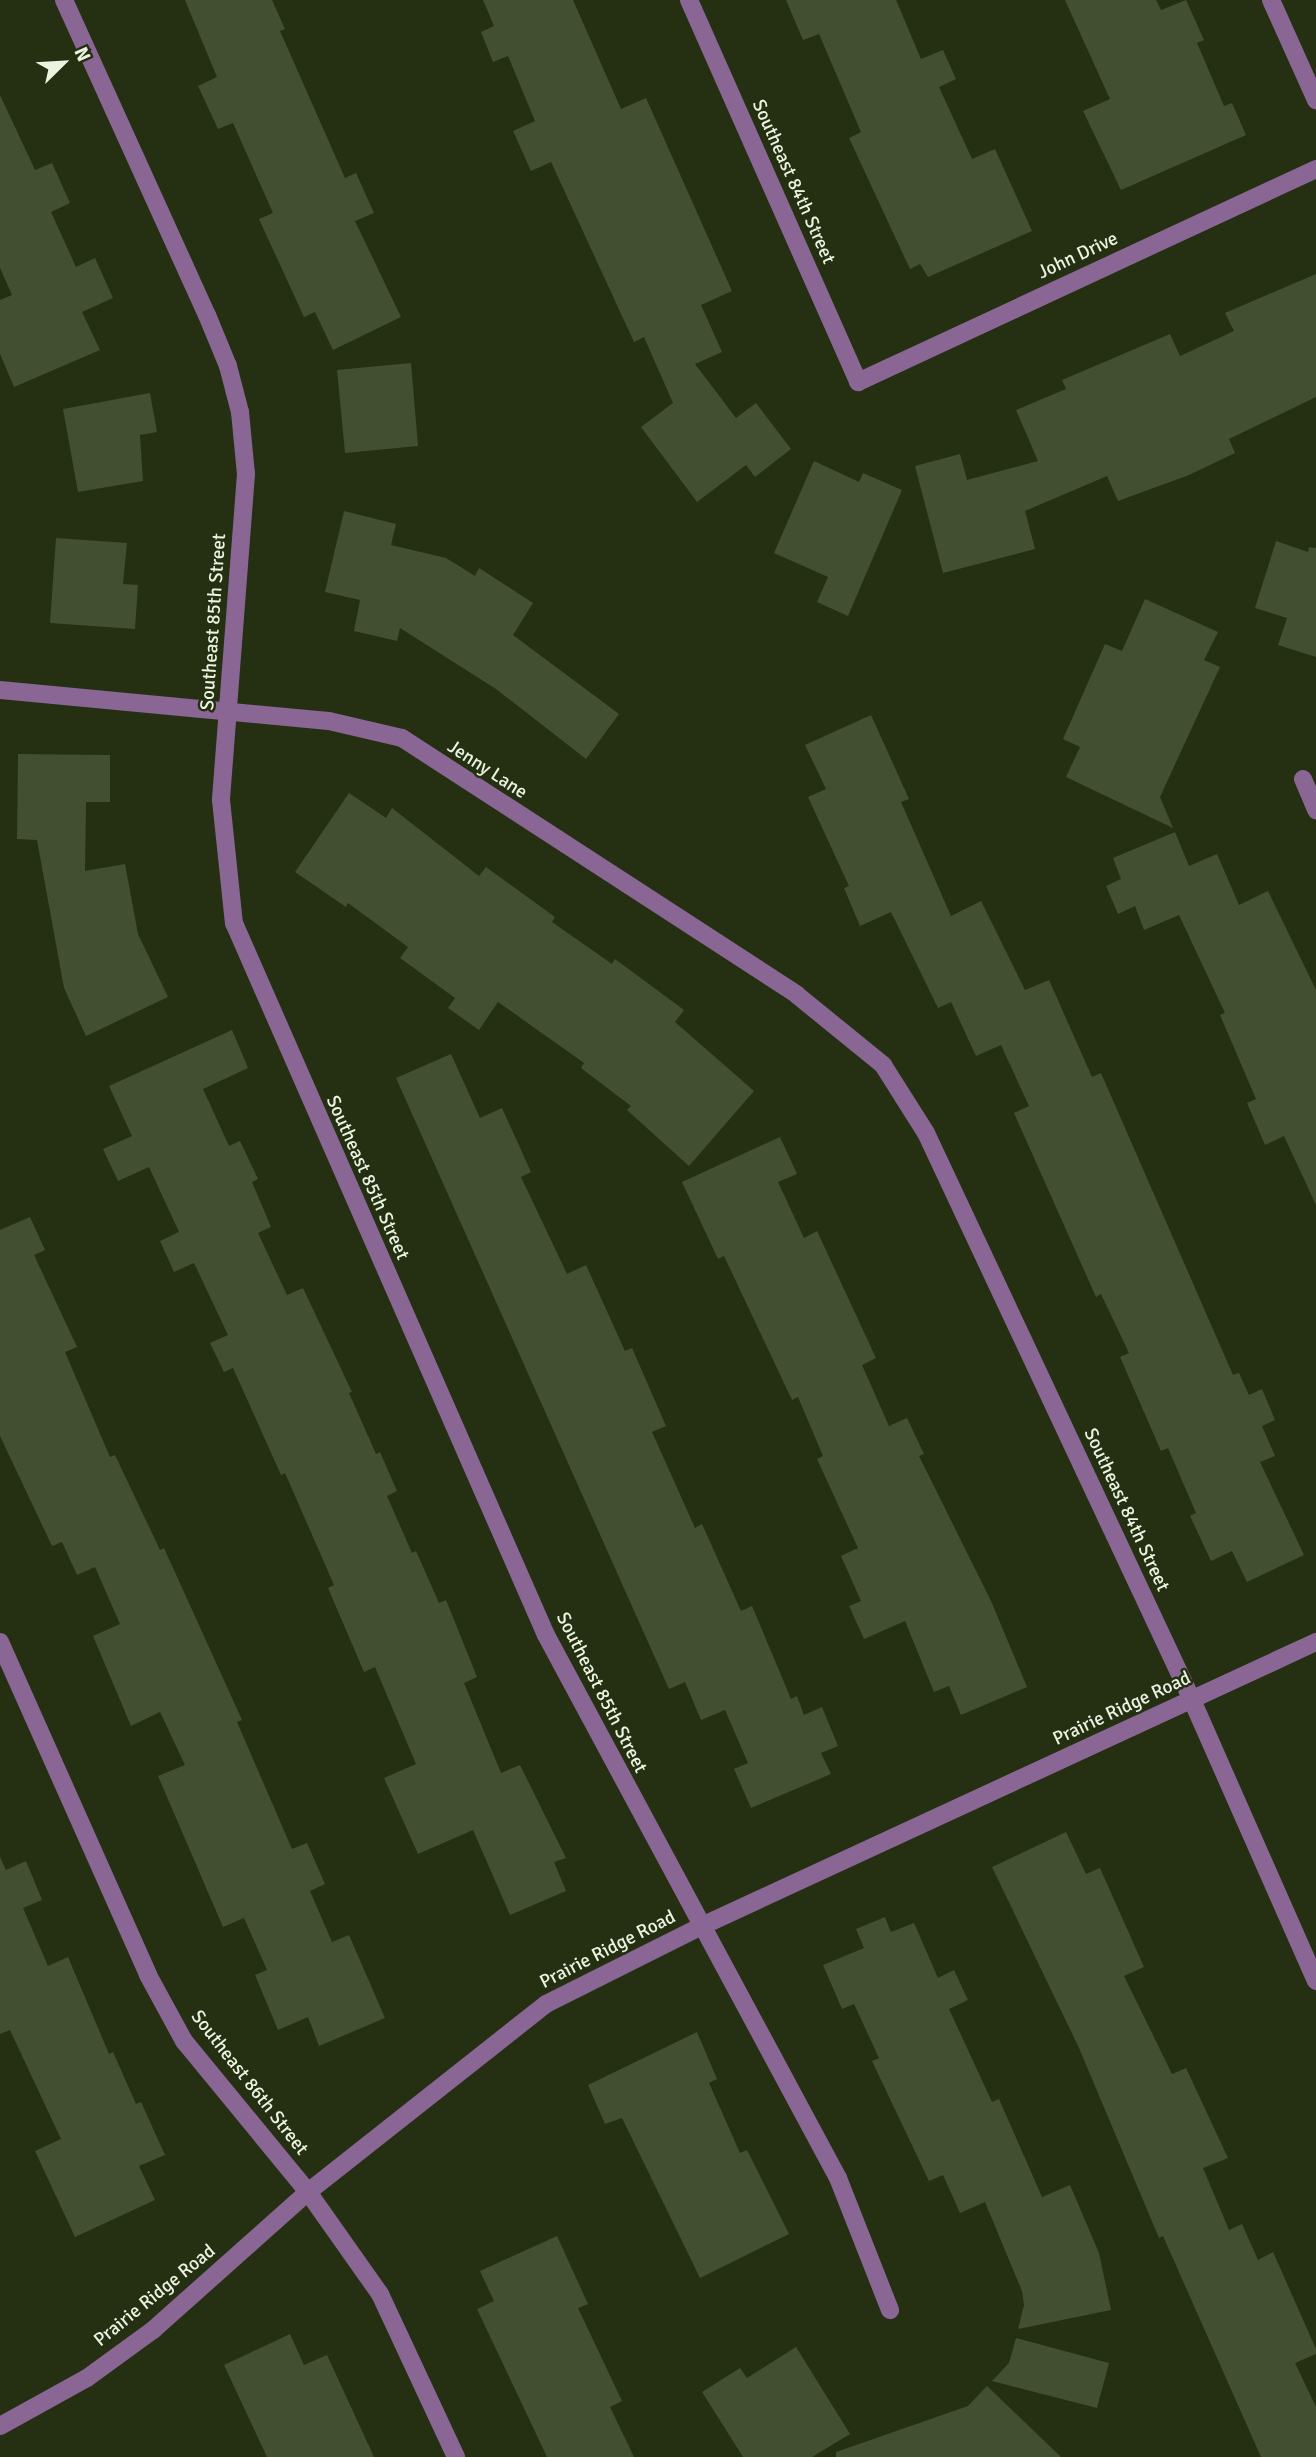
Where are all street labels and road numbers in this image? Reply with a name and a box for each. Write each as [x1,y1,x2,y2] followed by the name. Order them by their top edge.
[747,96,839,268] street label: Southeast 84th Street
[1034,228,1122,284] street label: John Drive
[196,533,232,711] street label: Southeast 85th Street
[443,736,531,804] street label: Jenny Lane
[321,1092,413,1264] street label: Southeast 85th Street
[1078,1425,1174,1595] street label: Southeast 84th Street
[551,1609,651,1777] street label: Southeast 85th Street
[1050,1667,1194,1751] street label: Prairie Ridge Road
[536,1906,680,1994] street label: Prairie Ridge Road
[185,2006,313,2160] street label: Southeast 86th Street
[90,2240,220,2352] street label: Prairie Ridge Road

